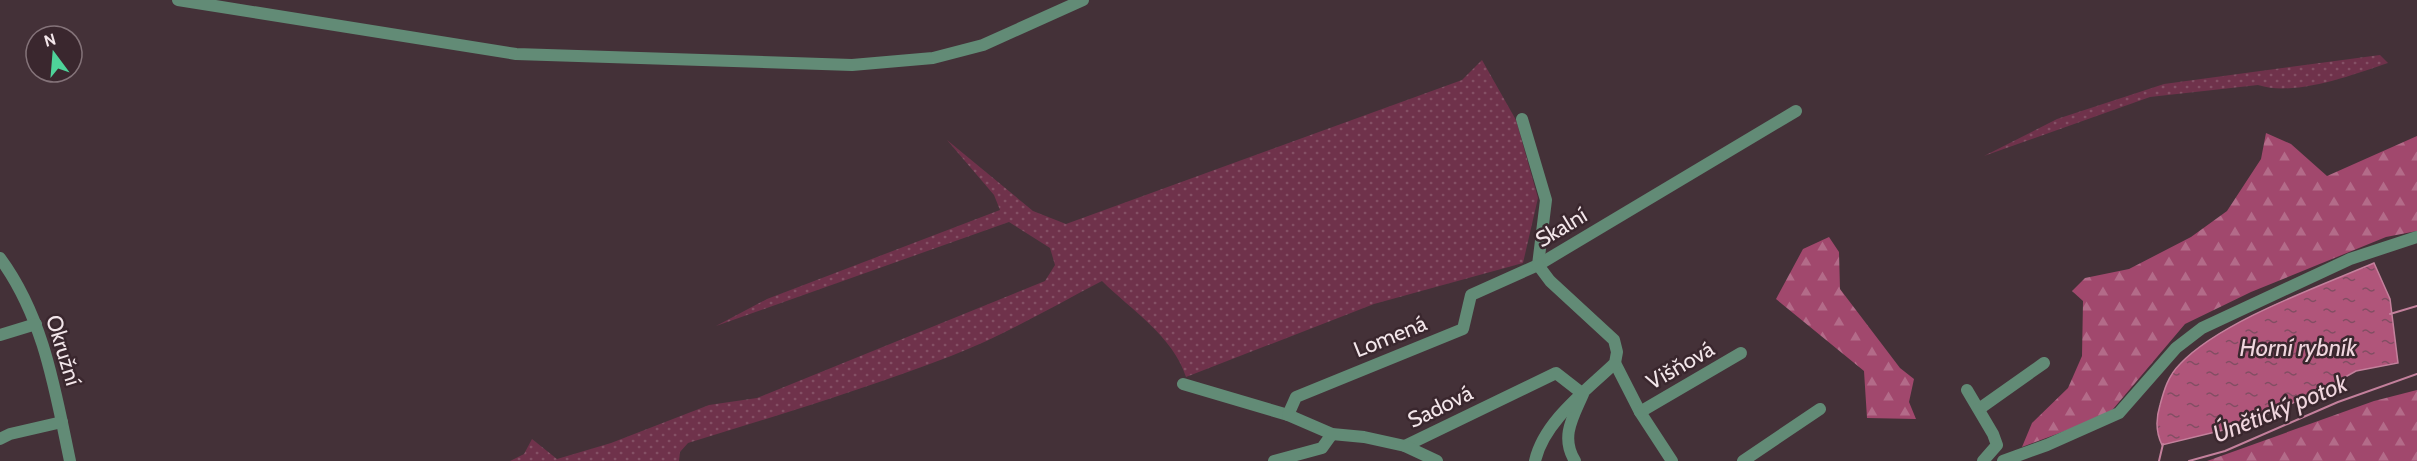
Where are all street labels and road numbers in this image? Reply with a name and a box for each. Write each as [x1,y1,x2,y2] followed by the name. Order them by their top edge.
[1531,201,1592,253] street label: Skalní
[1350,309,1431,363] street label: Lomená
[40,312,87,389] street label: Okružní
[1642,335,1719,396] street label: Višňová
[1403,379,1477,434] street label: Sadová

